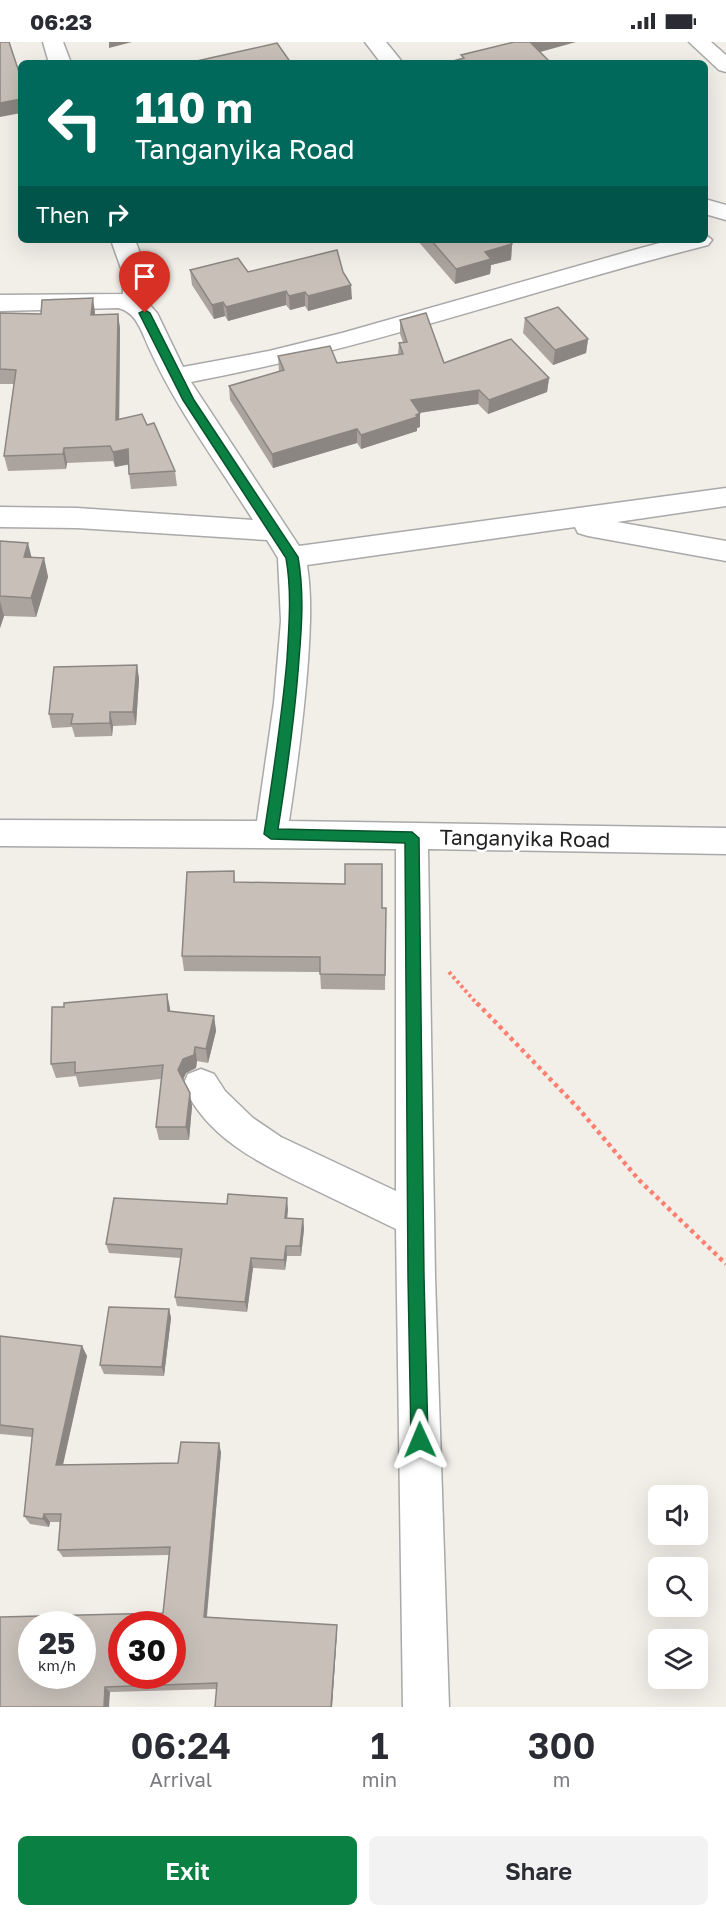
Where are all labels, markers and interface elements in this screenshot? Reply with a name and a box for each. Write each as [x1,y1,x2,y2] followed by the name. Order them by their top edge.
[30,8,92,35] text: 06:23
[135,82,253,132] text: 110 m
[36,84,114,162] icon: left
[135,133,355,165] text: Tanganyika Road
[101,198,134,231] icon: right
[36,201,89,228] text: Then
[119,251,170,313] pin
[128,260,161,293] icon: arrive
[439,824,611,852] street label: Tanganyika Road
[388,1408,452,1472] position arrow
[648,1485,708,1689] map controls
[648,1485,708,1545] button: sound
[648,1557,708,1617] button: search
[108,1611,186,1689] speed limit sign: 30
[39,1625,75,1661] text: 25
[648,1629,708,1689] button: layers
[38,1656,76,1674] text: km/h
[131,1724,231,1767] text: 06:24
[370,1724,389,1767] text: 1
[528,1724,595,1767] text: 300
[150,1767,212,1791] text: Arrival
[362,1767,397,1791] text: min
[553,1767,570,1791] text: m
[18,1836,357,1905] button: Exit
[369,1836,708,1905] button: Share

